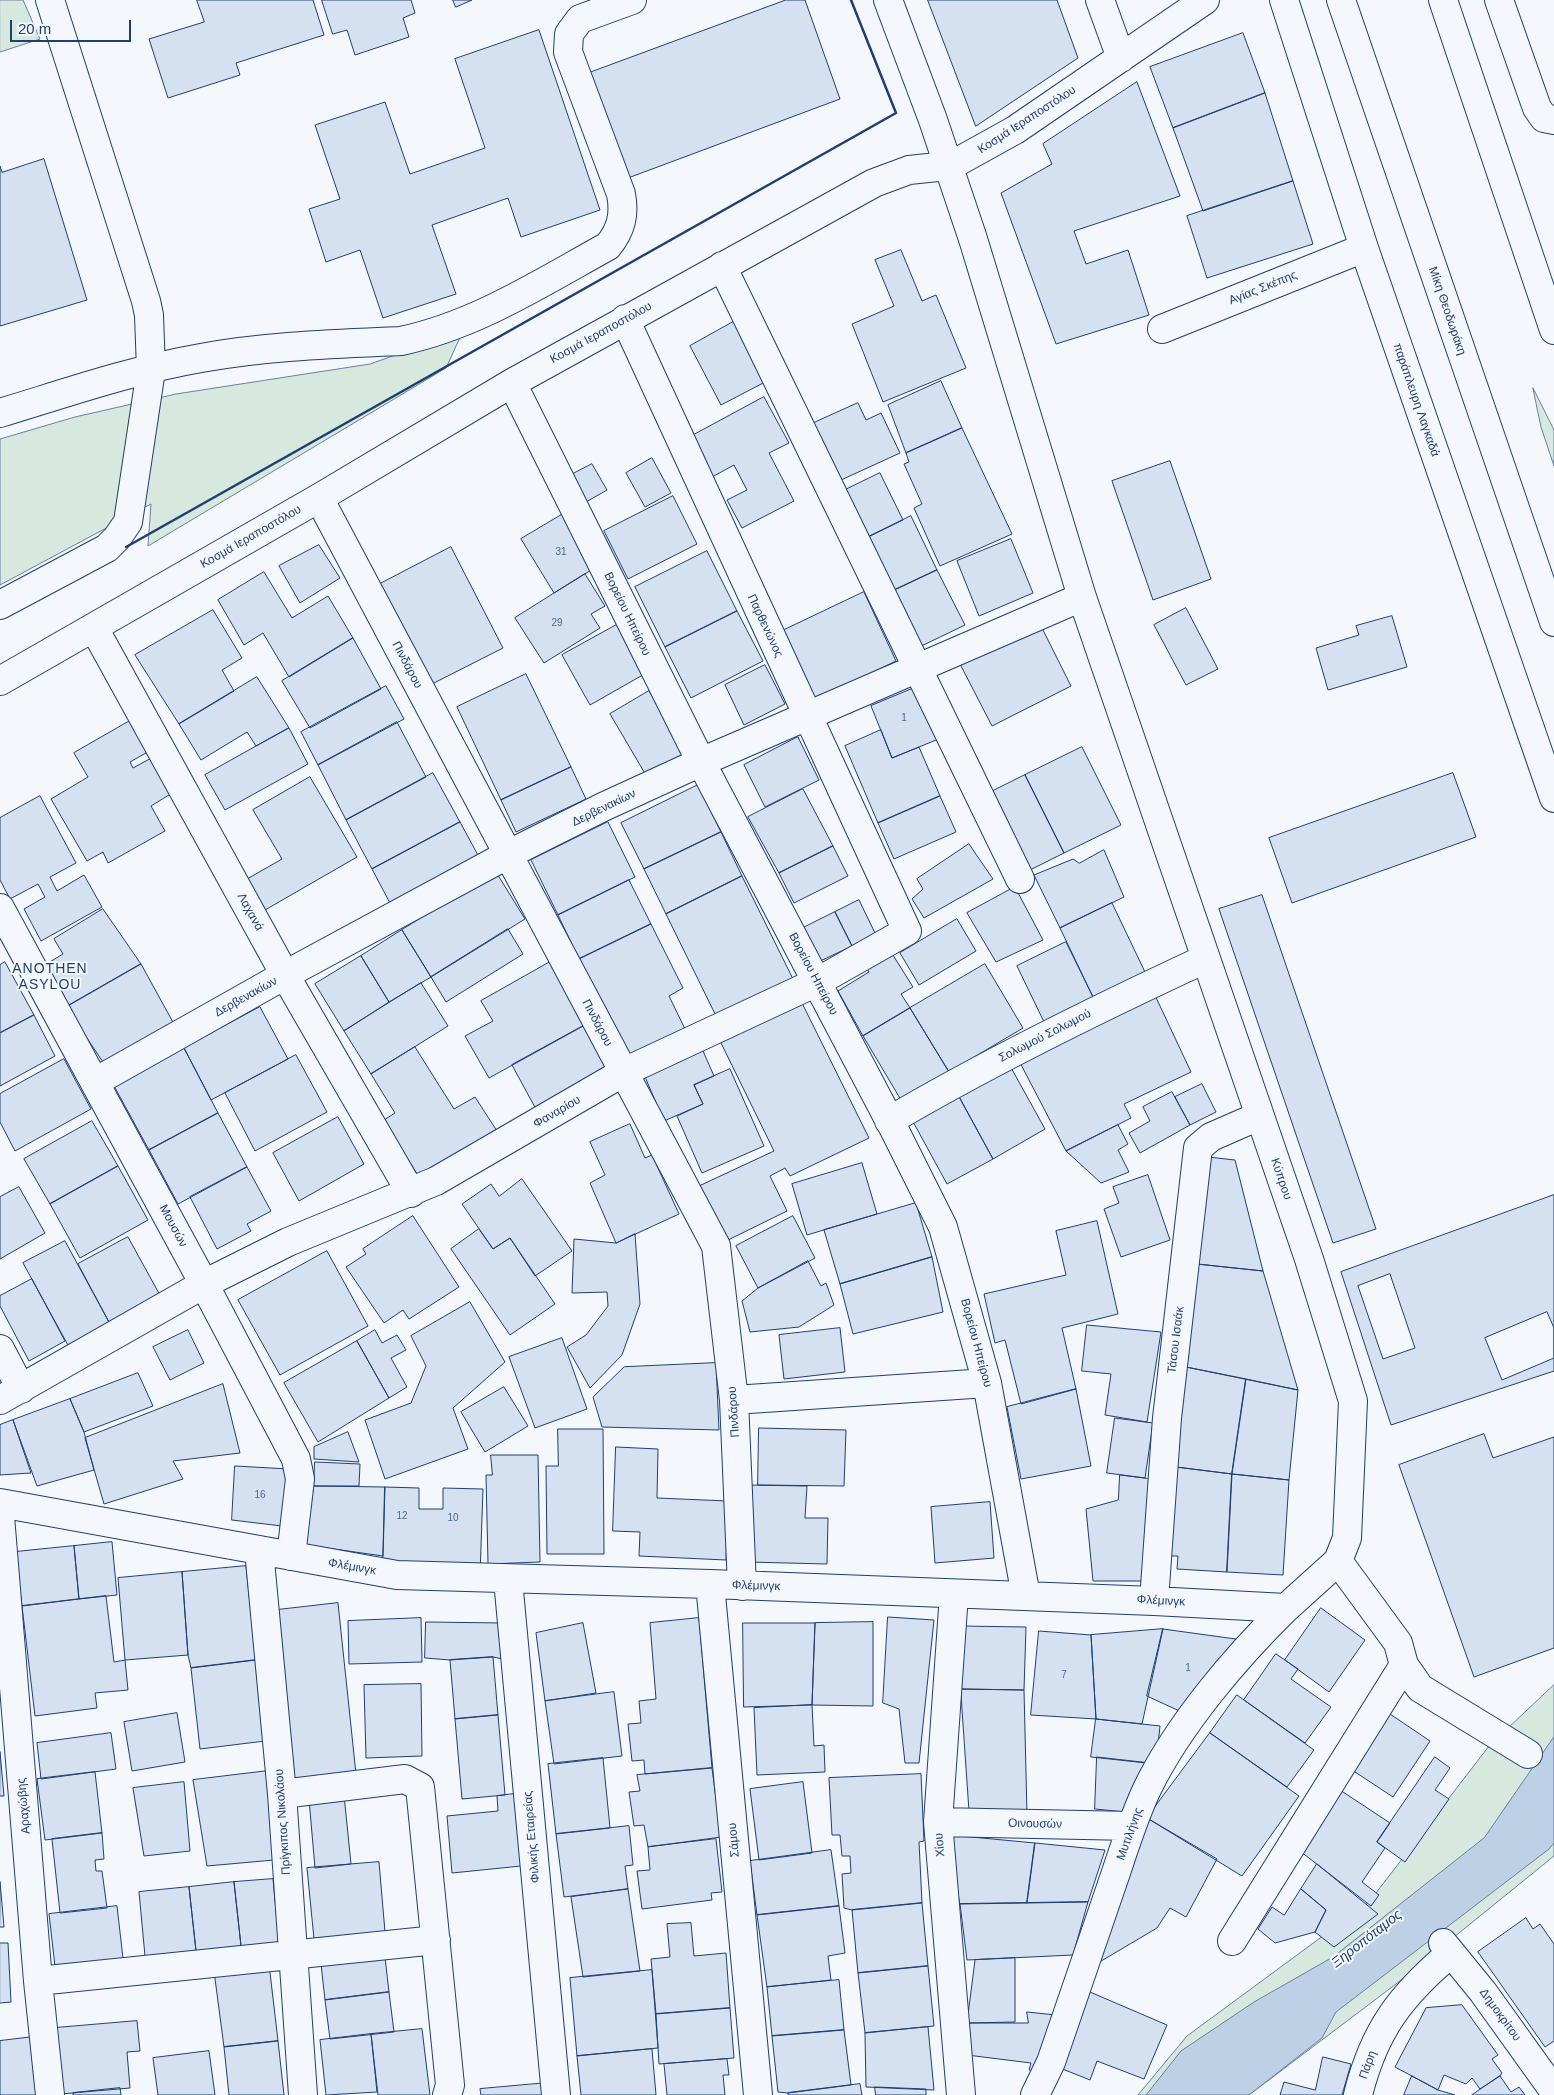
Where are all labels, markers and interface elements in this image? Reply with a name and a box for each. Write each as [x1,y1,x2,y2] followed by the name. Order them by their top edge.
[12,10,134,42] scale bar
[18,20,51,37] text: 20 m
[975,83,1079,157] street label: Κοσμά Ιεραποστόλου
[1425,265,1469,357] street label: Μίκη Θεοδωράκη
[1227,268,1299,308] street label: Αγίας Σκέπης
[548,299,654,367] street label: Κοσμά Ιεραποστόλου
[1390,341,1442,459] street label: παράπλευρη Λαγκαδά
[198,502,304,572] street label: Κοσμά Ιεραποστόλου
[555,546,567,558] house number: 31
[601,570,653,658] street label: Βορείου Ηπείρου
[744,592,786,660] street label: Παρθενώνος
[551,617,563,629] house number: 29
[389,639,425,691] street label: Πινδάρου
[901,712,907,724] house number: 1
[570,786,638,830] street label: Δερβενακίων
[234,891,266,933] street label: Λαχανά
[785,930,841,1018] street label: Βορείου Ηπείρου
[11,961,89,994] district label: ANOTHEN ASYLOU
[212,974,280,1020] street label: Δερβενακίων
[579,997,615,1049] street label: Πινδάρου
[996,1006,1094,1066] street label: Σολωμού Σολωμού
[531,1093,583,1131] street label: Φαναρίου
[1267,1156,1295,1202] street label: Κύπρου
[156,1202,190,1250] street label: Μουσών
[957,1297,995,1389] street label: Βορείου Ηπείρου
[1165,1306,1187,1374] street label: Τάσου Ισαάκ
[725,1386,743,1438] street label: Πινδάρου
[254,1489,266,1501] house number: 16
[396,1510,408,1522] house number: 12
[447,1512,459,1524] house number: 10
[327,1556,377,1578] street label: Φλέμινγκ
[732,1578,780,1594] street label: Φλέμινγκ
[1136,1593,1186,1609] street label: Φλέμινγκ
[1185,1662,1191,1674] house number: 1
[1061,1669,1067,1681] house number: 7
[272,1768,294,1876] street label: Πρίγκιπος Νικολάου
[14,1777,34,1835] street label: Αραχώβης
[521,1790,543,1884] street label: Φιλικής Εταιρείας
[1114,1806,1146,1862] street label: Μυτιλήνης
[1008,1816,1062,1832] street label: Οινουσών
[725,1822,743,1858] street label: Σάμου
[932,1832,948,1858] street label: Χίου
[1328,1906,1406,1972] water label: Ξηροπόταμος
[1476,1986,1524,2044] street label: Δημοκρίτου
[1356,2049,1380,2081] street label: Πάρη

